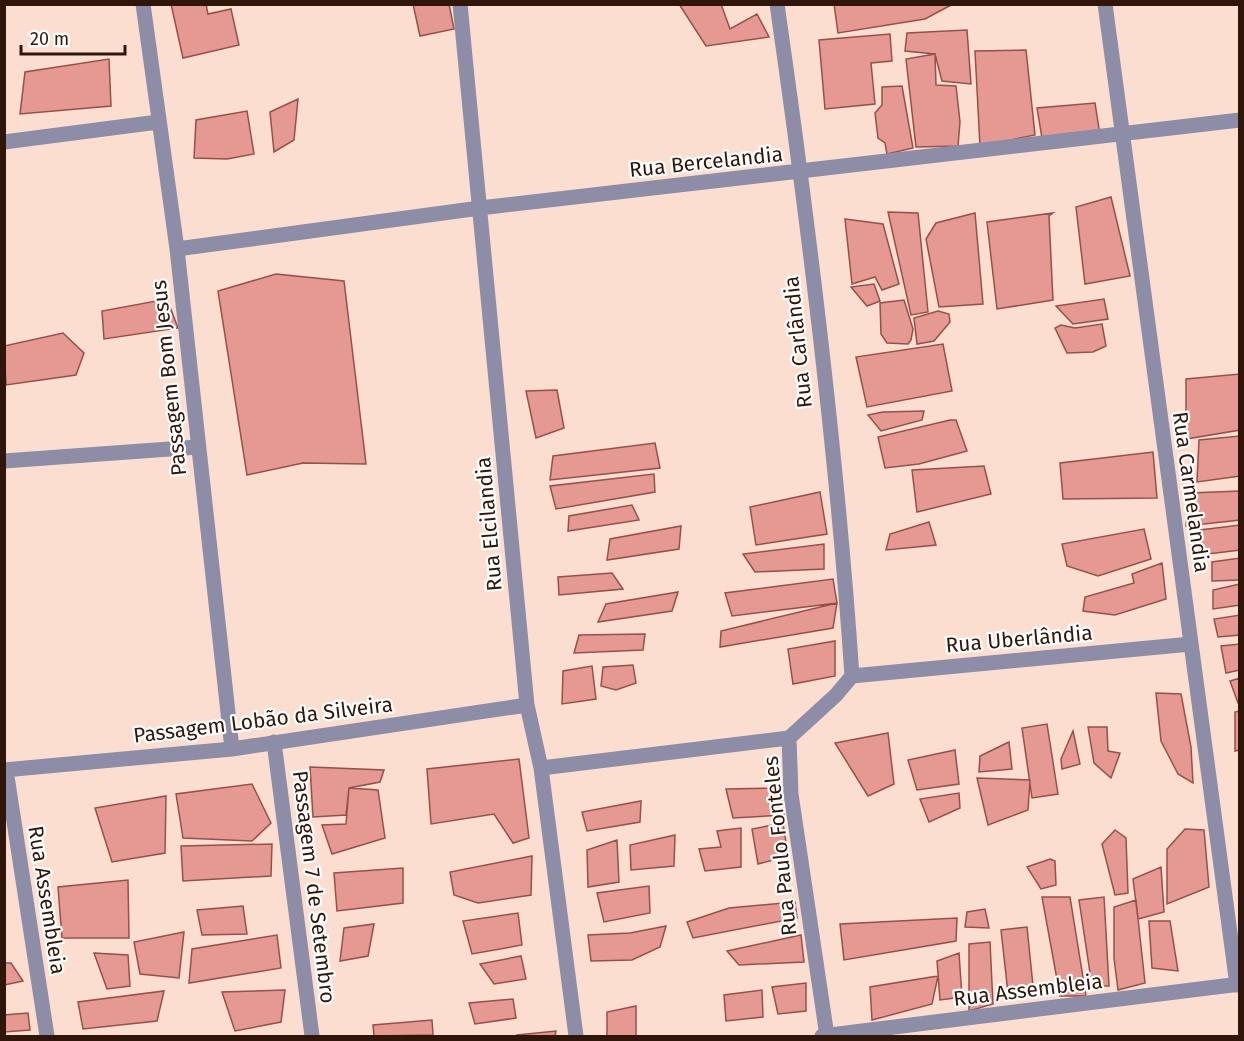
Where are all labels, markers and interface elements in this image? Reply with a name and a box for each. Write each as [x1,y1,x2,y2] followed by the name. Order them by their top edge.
[21,18,124,56] scale bar
[30,28,69,50] text: 20 m
[628,141,784,183] street label: Rua Bercelandia
[778,275,818,409] street label: Rua Carlândia
[146,279,192,477] street label: Passagem Bom Jesus
[1167,410,1215,574] street label: Rua Carmelandia
[470,456,508,592] street label: Rua Elcilandia
[944,620,1094,658] street label: Rua Uberlândia
[132,691,394,749] street label: Passagem Lobão da Silveira
[758,755,802,937] street label: Rua Paulo Fonteles
[287,769,341,1005] street label: Passagem 7 de Setembro
[22,824,72,976] street label: Rua Assembleia
[952,968,1104,1012] street label: Rua Assembleia

